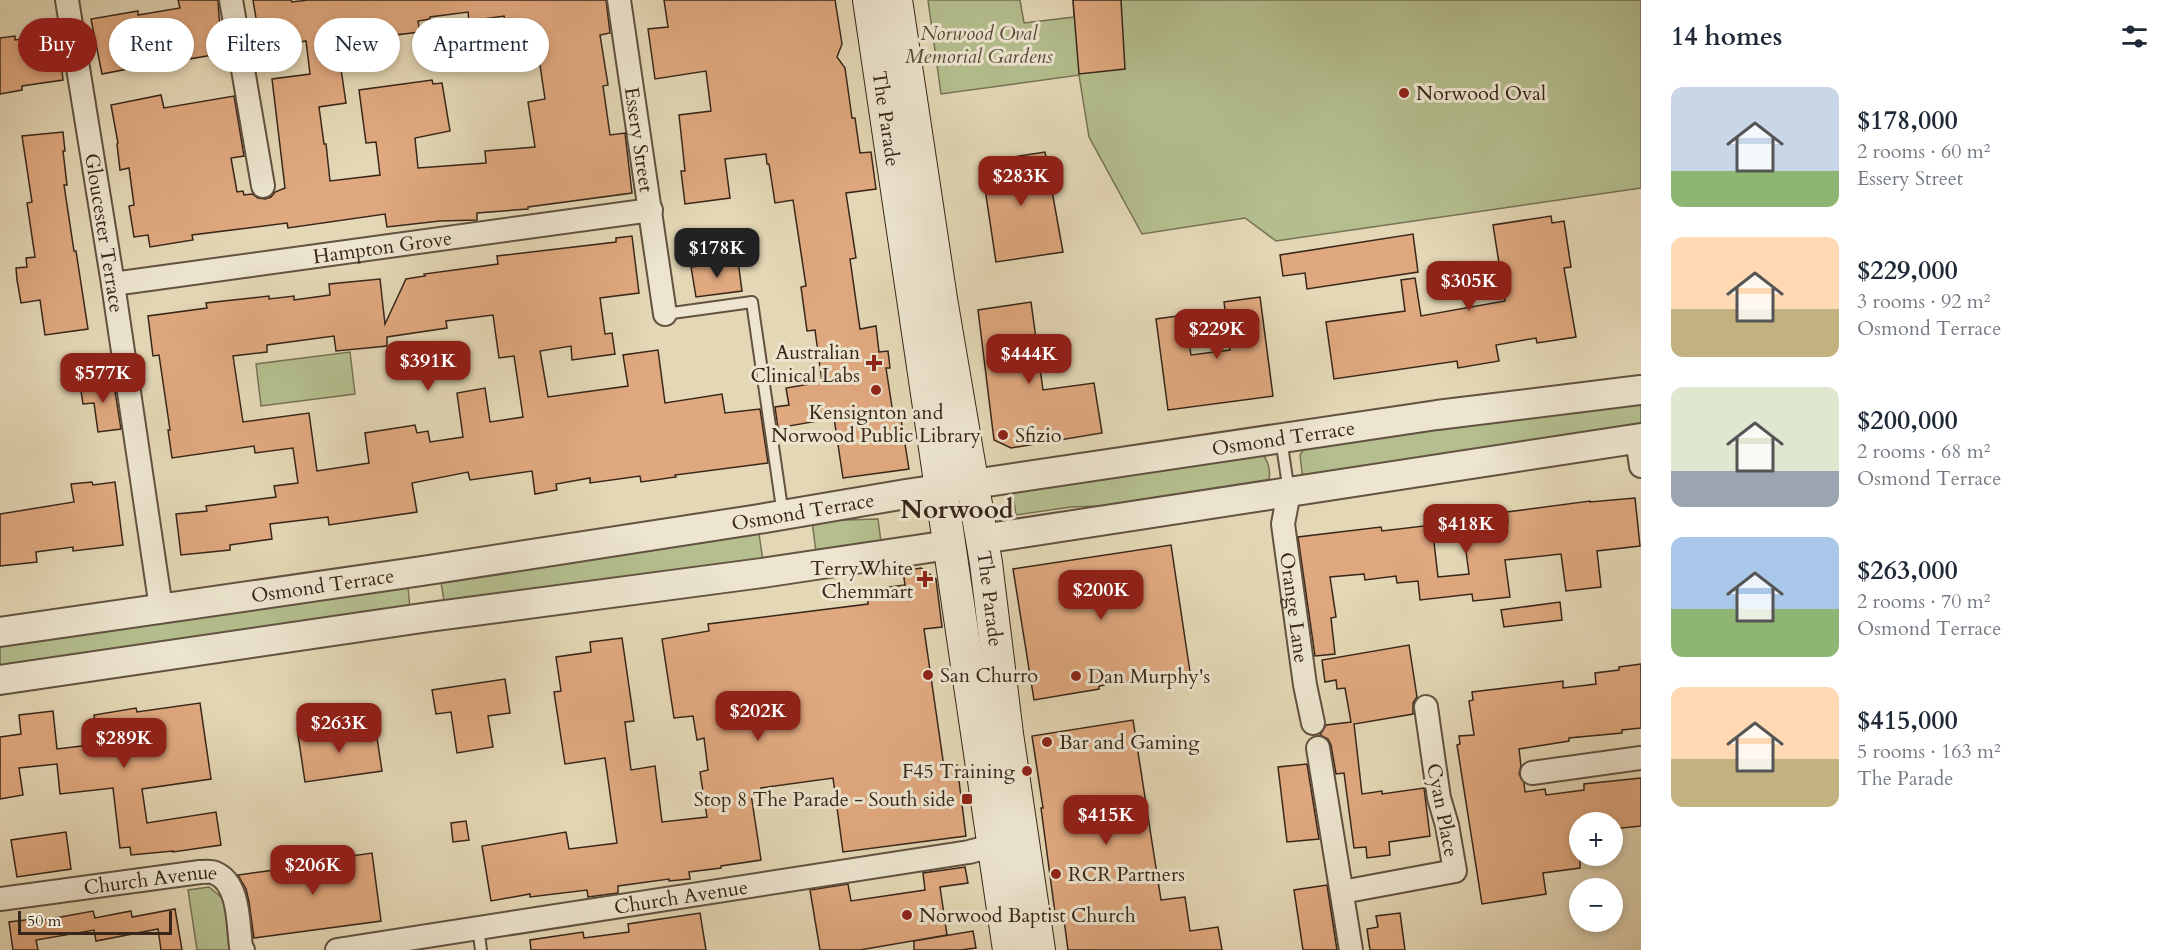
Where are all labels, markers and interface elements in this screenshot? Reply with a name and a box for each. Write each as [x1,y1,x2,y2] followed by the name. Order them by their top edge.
[18,18,97,72] chip: Buy
[109,18,194,72] chip: Rent
[206,18,302,72] chip: Filters
[314,18,400,72] chip: New
[412,18,549,72] chip: Apartment
[1671,19,1782,54] text: 14 homes
[905,20,1053,70] park label: Norwood Oval Memorial Gardens
[2118,20,2151,53] icon: filters
[866,69,906,168] street label: The Parade
[1416,80,1546,107] place label: Norwood Oval
[618,85,660,195] street label: Essery Street
[1397,86,1411,100] marker: Norwood Oval
[1857,103,1958,138] text: $178,000
[1719,111,1791,183] icon: home
[1857,138,1990,165] text: 2 rooms · 60 m²
[78,151,130,315] street label: Gloucester Terrace
[979,156,1063,207] pin: $283K
[992,162,1050,189] text: $283K
[1857,165,1963,192] text: Essery Street
[311,225,454,270] street label: Hampton Grove
[675,228,759,279] pin: $178K
[688,234,746,261] text: $178K
[1857,253,1958,288] text: $229,000
[1427,261,1511,312] pin: $305K
[1719,261,1791,333] icon: home
[1440,267,1498,294] text: $305K
[1857,288,1990,315] text: 3 rooms · 92 m²
[1175,309,1259,360] pin: $229K
[1188,315,1246,342] text: $229K
[1857,315,2001,342] text: Osmond Terrace
[987,334,1071,385] pin: $444K
[751,339,861,389] place label: Australian Clinical Labs
[1000,340,1058,367] text: $444K
[386,341,470,392] pin: $391K
[399,347,457,374] text: $391K
[61,353,145,404] pin: $577K
[865,354,883,372] marker: Australian Clinical Labs
[74,359,132,386] text: $577K
[869,383,883,397] marker: Kensignton and Norwood Public Library
[771,399,981,449] place label: Kensignton and Norwood Public Library
[1857,403,1958,438] text: $200,000
[1719,411,1791,483] icon: home
[1210,414,1357,462] street label: Osmond Terrace
[1015,422,1062,449] place label: Sfizio
[996,428,1010,442] marker: Sfizio
[1857,438,1990,465] text: 2 rooms · 68 m²
[1857,465,2001,492] text: Osmond Terrace
[730,487,877,537] street label: Osmond Terrace
[900,492,1014,527] district label: Norwood
[1424,504,1508,555] pin: $418K
[1437,510,1495,537] text: $418K
[970,549,1009,648] street label: The Parade
[1273,551,1315,665] street label: Orange Lane
[1857,553,1958,588] text: $263,000
[810,555,914,605] place label: TerryWhite Chemmart
[1719,561,1791,633] icon: home
[249,562,396,610] street label: Osmond Terrace
[1059,570,1143,621] pin: $200K
[918,572,932,586] marker: TerryWhite Chemmart
[1072,576,1130,603] text: $200K
[1857,588,1990,615] text: 2 rooms · 70 m²
[1857,615,2001,642] text: Osmond Terrace
[940,662,1038,689] place label: San Churro
[1088,663,1210,690] place label: Dan Murphy's
[921,668,935,682] marker: San Churro
[1069,669,1083,683] marker: Dan Murphy's
[716,691,800,742] pin: $202K
[729,697,787,724] text: $202K
[297,703,381,754] pin: $263K
[1857,703,1958,738] text: $415,000
[310,709,368,736] text: $263K
[1719,711,1791,783] icon: home
[82,718,166,769] pin: $289K
[95,724,153,751] text: $289K
[1059,729,1200,756] place label: Bar and Gaming
[1040,735,1054,749] marker: Bar and Gaming
[1857,738,2001,765] text: 5 rooms · 163 m²
[902,758,1016,785] place label: F45 Training
[1420,761,1465,859] street label: Cyan Place
[1020,764,1034,778] marker: F45 Training
[1857,765,1953,792] text: The Parade
[694,786,955,813] place label: Stop 8 The Parade - South side
[960,792,974,806] marker: Stop 8 The Parade - South side
[1064,795,1148,846] pin: $415K
[1077,801,1135,828] text: $415K
[1569,812,1623,932] map controls
[1569,812,1623,866] button: +
[271,845,355,896] pin: $206K
[284,851,342,878] text: $206K
[82,859,221,902] street label: Church Avenue
[1068,861,1185,888] place label: RCR Partners
[1049,867,1063,881] marker: RCR Partners
[612,873,750,921] street label: Church Avenue
[1569,878,1623,932] button: −
[919,902,1136,929] place label: Norwood Baptist Church
[18,908,172,936] scale bar
[900,908,914,922] marker: Norwood Baptist Church
[27,910,61,932] text: 50 m

